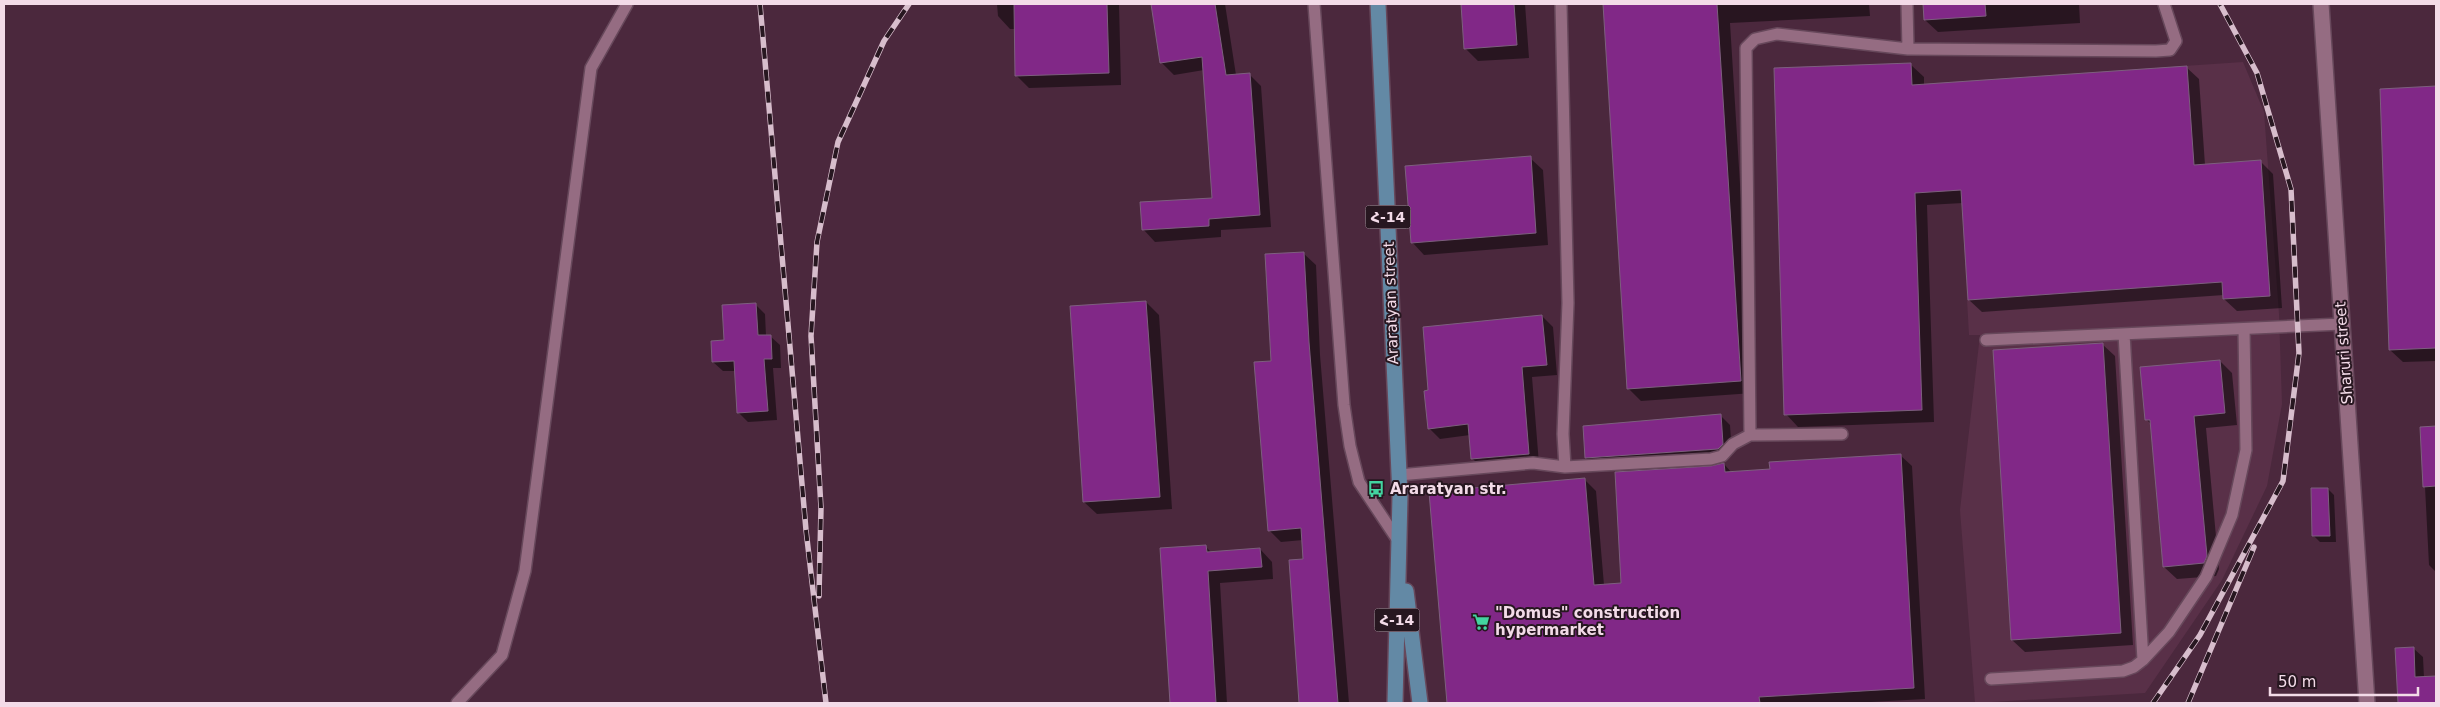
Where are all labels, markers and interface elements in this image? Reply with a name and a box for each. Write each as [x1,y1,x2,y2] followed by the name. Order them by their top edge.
[1366,206,1410,228] road number: Հ-14
[1380,241,1402,365] street label: Araratyan street
[2331,301,2357,405] street label: Sharuri street
[1366,479,1386,499] bus stop icon: Araratyan str.
[1390,480,1507,498] place label: Araratyan str.
[1495,604,1680,639] place label: "Domus" construction hypermarket
[1374,608,1420,632] road number: Հ-14
[1471,612,1491,632] supermarket icon: "Domus" construction hypermarket
[2270,664,2418,696] scale bar
[2278,673,2316,691] text: 50 m

